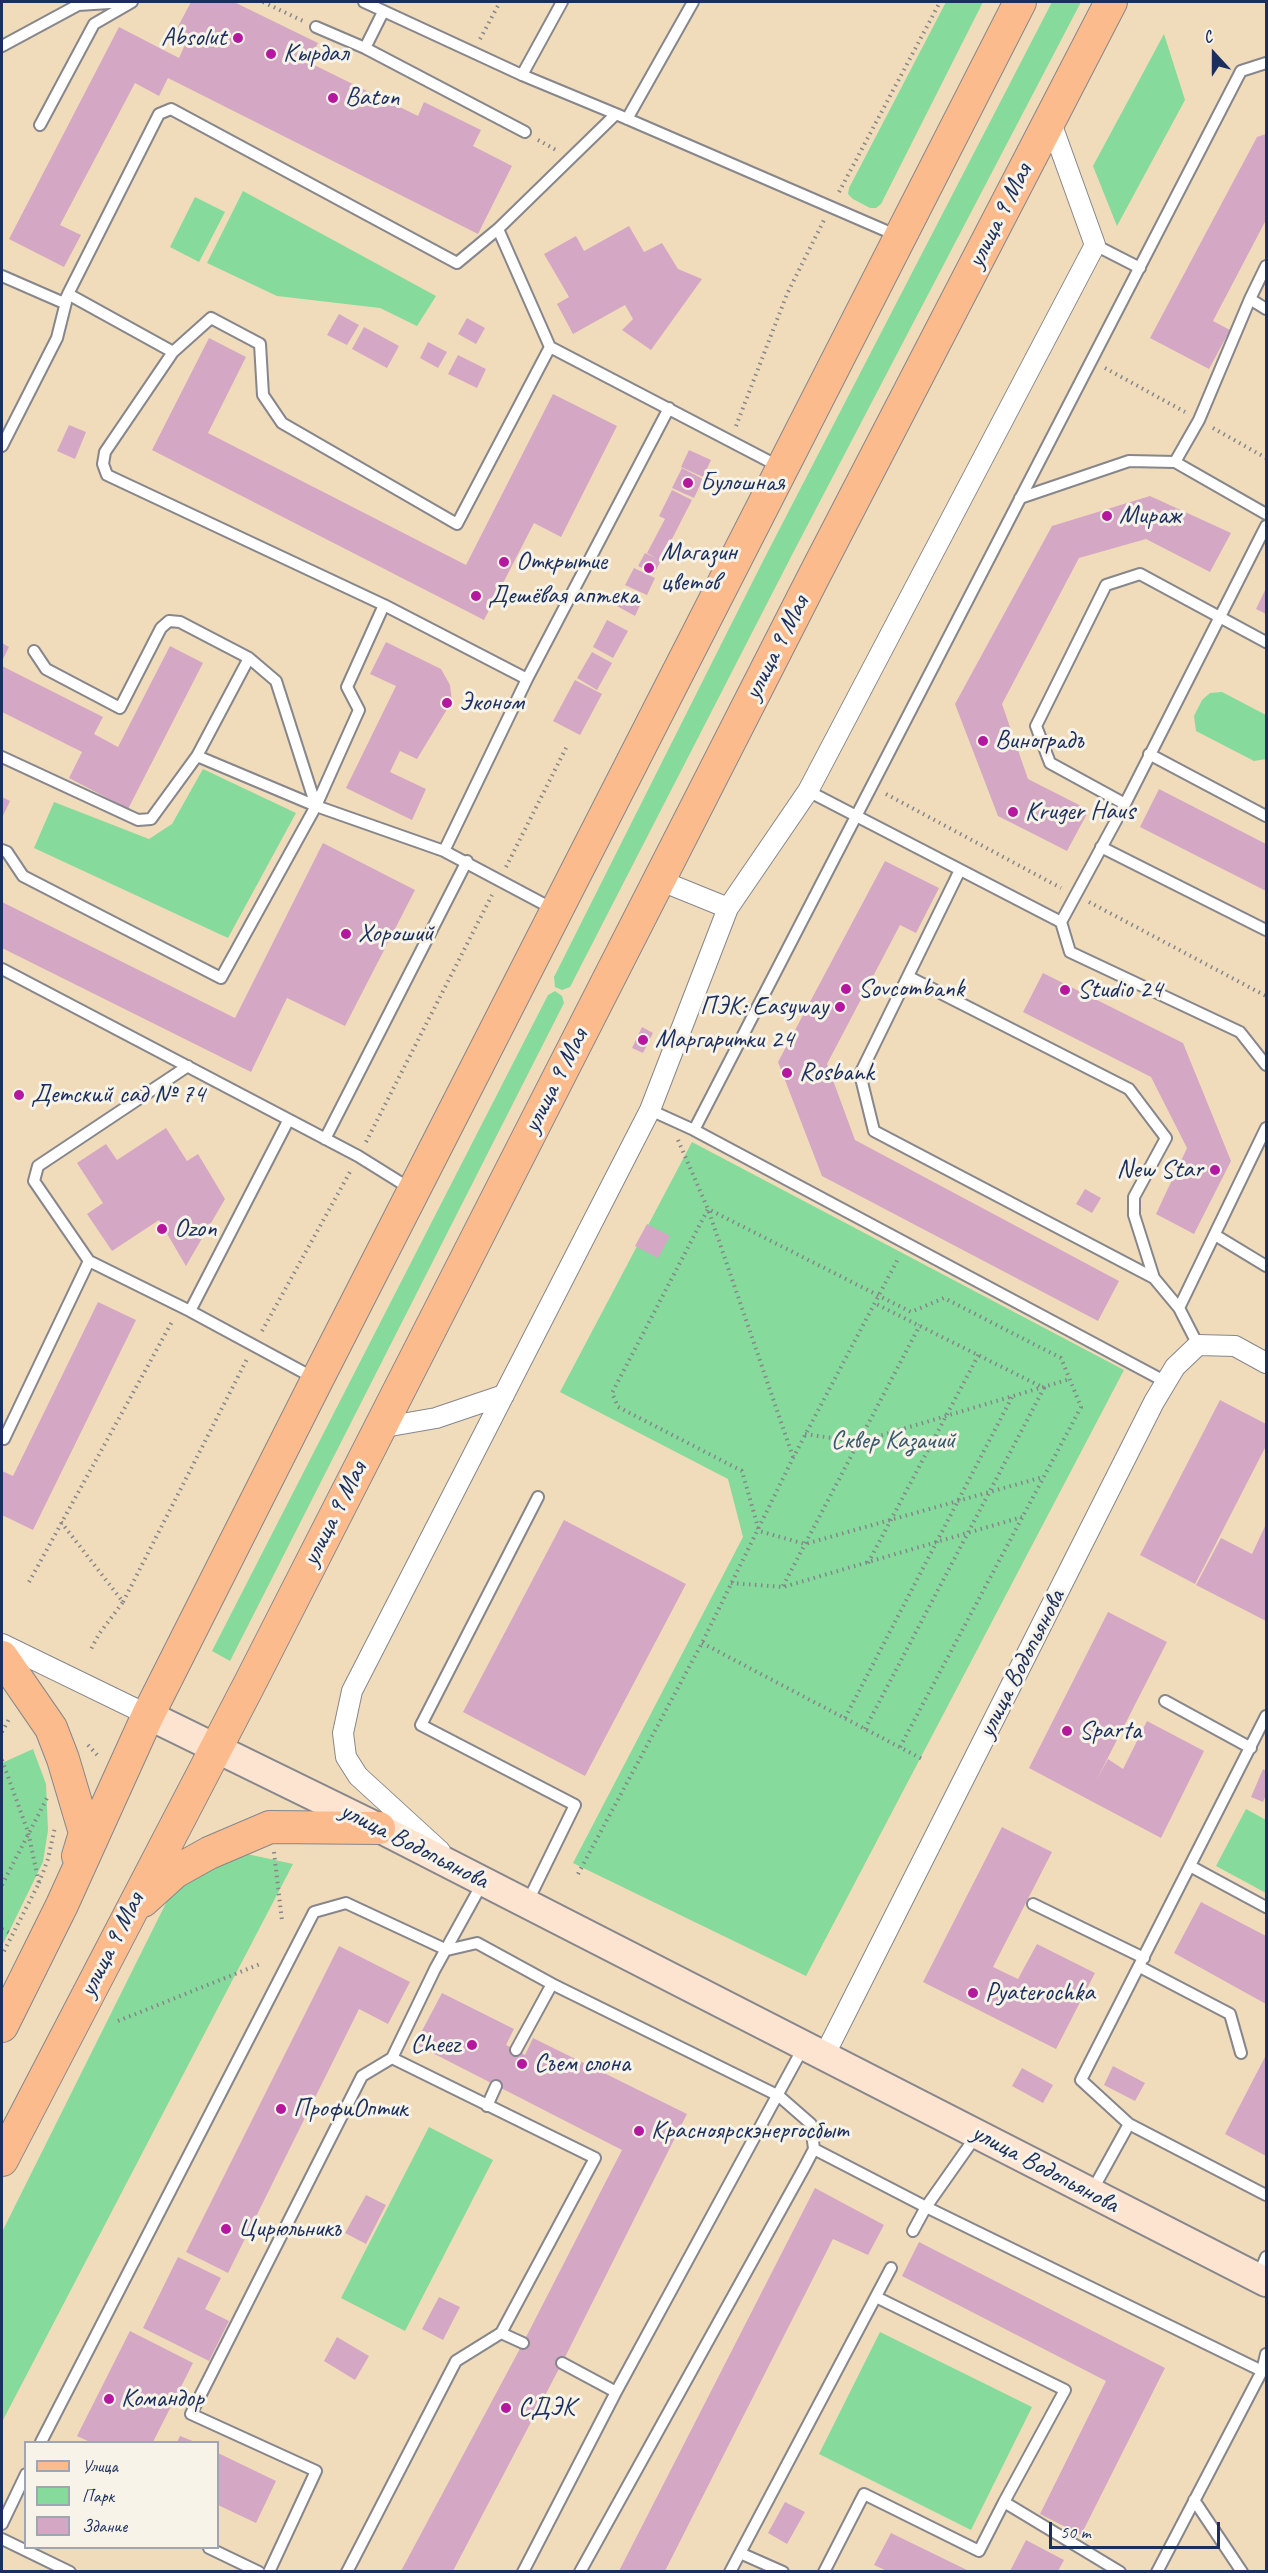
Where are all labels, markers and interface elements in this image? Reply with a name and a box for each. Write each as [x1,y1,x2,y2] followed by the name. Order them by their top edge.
[161,22,226,54] place label: Absolut
[1184,24,1244,84] north arrow
[1200,26,1215,48] text: С
[231,31,245,45] marker: Absolut
[283,38,348,70] place label: Кырдал
[264,47,278,61] marker: Кырдал
[345,82,399,114] place label: Baton
[326,91,340,105] marker: Baton
[961,159,1039,273] street label: улица 9 Мая
[700,467,785,499] place label: Булошная
[681,476,695,490] marker: Булошная
[1119,500,1181,532] place label: Мираж
[1100,509,1114,523] marker: Мираж
[661,537,737,598] place label: Магазин цветов
[516,546,607,578] place label: Открытие
[497,555,511,569] marker: Открытие
[642,561,656,575] marker: Магазин цветов
[488,580,639,612] place label: Дешёвая аптека
[469,589,483,603] marker: Дешёвая аптека
[738,591,816,705] street label: улица 9 Мая
[459,687,524,719] place label: Эконом
[440,696,454,710] marker: Эконом
[995,725,1084,757] place label: Виноградъ
[976,734,990,748] marker: Виноградъ
[1025,796,1135,828] place label: Kruger Haus
[1006,805,1020,819] marker: Kruger Haus
[358,918,434,950] place label: Хороший
[339,927,353,941] marker: Хороший
[858,973,964,1005] place label: Sovcombank
[1077,974,1162,1006] place label: Studio 24
[839,982,853,996] marker: Sovcombank
[1058,983,1072,997] marker: Studio 24
[700,991,828,1023] place label: ПЭК: Easyway
[833,1000,847,1014] marker: ПЭК: Easyway
[517,1024,595,1138] street label: улица 9 Мая
[655,1024,794,1056] place label: Маргаритки 24
[636,1033,650,1047] marker: Маргаритки 24
[799,1057,874,1089] place label: Rosbank
[780,1066,794,1080] marker: Rosbank
[31,1079,205,1111] place label: Детский сад № 74
[12,1088,26,1102] marker: Детский сад № 74
[1116,1154,1203,1186] place label: New Star
[1208,1163,1222,1177] marker: New Star
[174,1213,217,1245] place label: Ozon
[155,1222,169,1236] marker: Ozon
[831,1425,955,1457] park label: Сквер Казачий
[296,1457,374,1571] street label: улица 9 Мая
[971,1585,1073,1743] street label: улица Водопьянова
[1079,1715,1141,1747] place label: Sparta
[1060,1724,1074,1738] marker: Sparta
[335,1795,493,1897] street label: улица Водопьянова
[73,1888,151,2002] street label: улица 9 Мая
[985,1977,1095,2009] place label: Pyaterochka
[966,1986,980,2000] marker: Pyaterochka
[411,2029,460,2061] place label: Cheez
[465,2038,479,2052] marker: Cheez
[534,2048,630,2080] place label: Съем слона
[515,2057,529,2071] marker: Съем слона
[293,2093,407,2125] place label: ПрофиОптик
[274,2102,288,2116] marker: ПрофиОптик
[651,2115,848,2147] place label: Красноярскэнергосбыт
[966,2117,1124,2221] street label: улица Водопьянова
[632,2124,646,2138] marker: Красноярскэнергосбыт
[238,2213,341,2245] place label: Цирюльникъ
[219,2222,233,2236] marker: Цирюльникъ
[121,2383,204,2415] place label: Командор
[102,2392,116,2406] marker: Командор
[518,2392,575,2424] place label: СДЭК
[499,2401,513,2415] marker: СДЭК
[24,2441,219,2549] legend
[82,2455,118,2477] text: Улица
[82,2485,114,2507] text: Парк
[1052,2510,1223,2548] scale bar
[82,2515,127,2537] text: Здание
[1060,2521,1091,2543] text: 50 m

